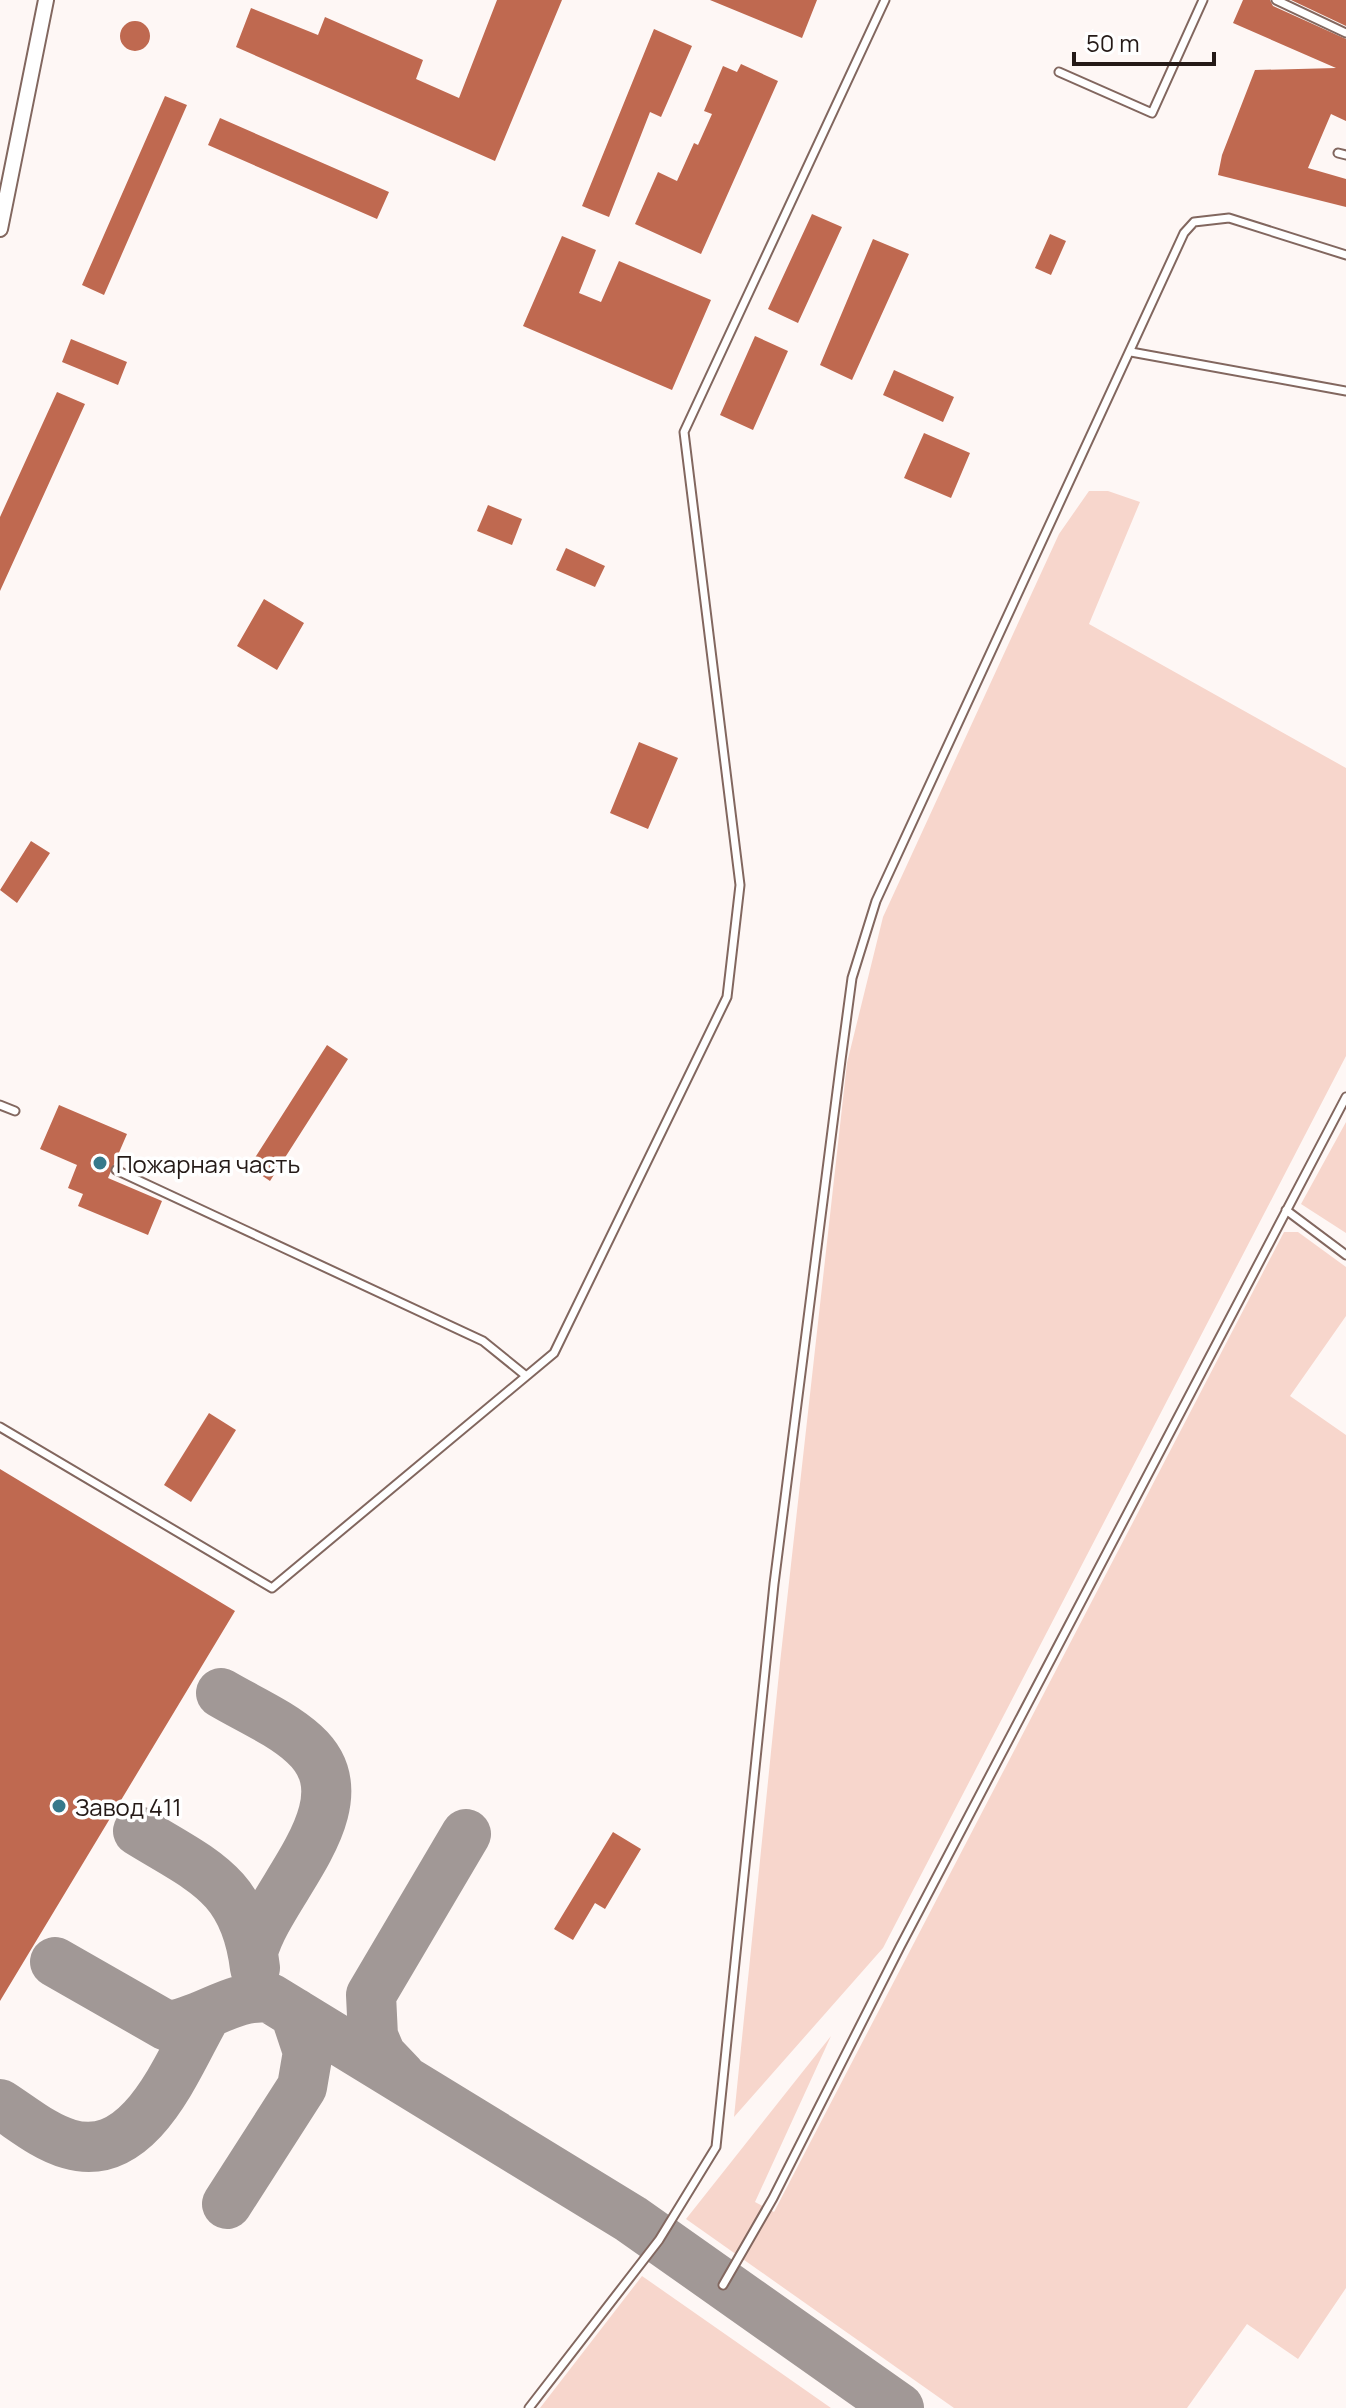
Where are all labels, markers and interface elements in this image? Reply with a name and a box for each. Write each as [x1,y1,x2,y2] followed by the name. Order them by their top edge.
[1074,16,1214,66] scale bar
[1086,26,1140,59] text: 50 m
[116,1147,300,1180] place label: Пожарная часть
[91,1154,109,1172] marker: Пожарная часть
[75,1790,182,1823] place label: Завод 411
[50,1797,68,1815] marker: Завод 411

